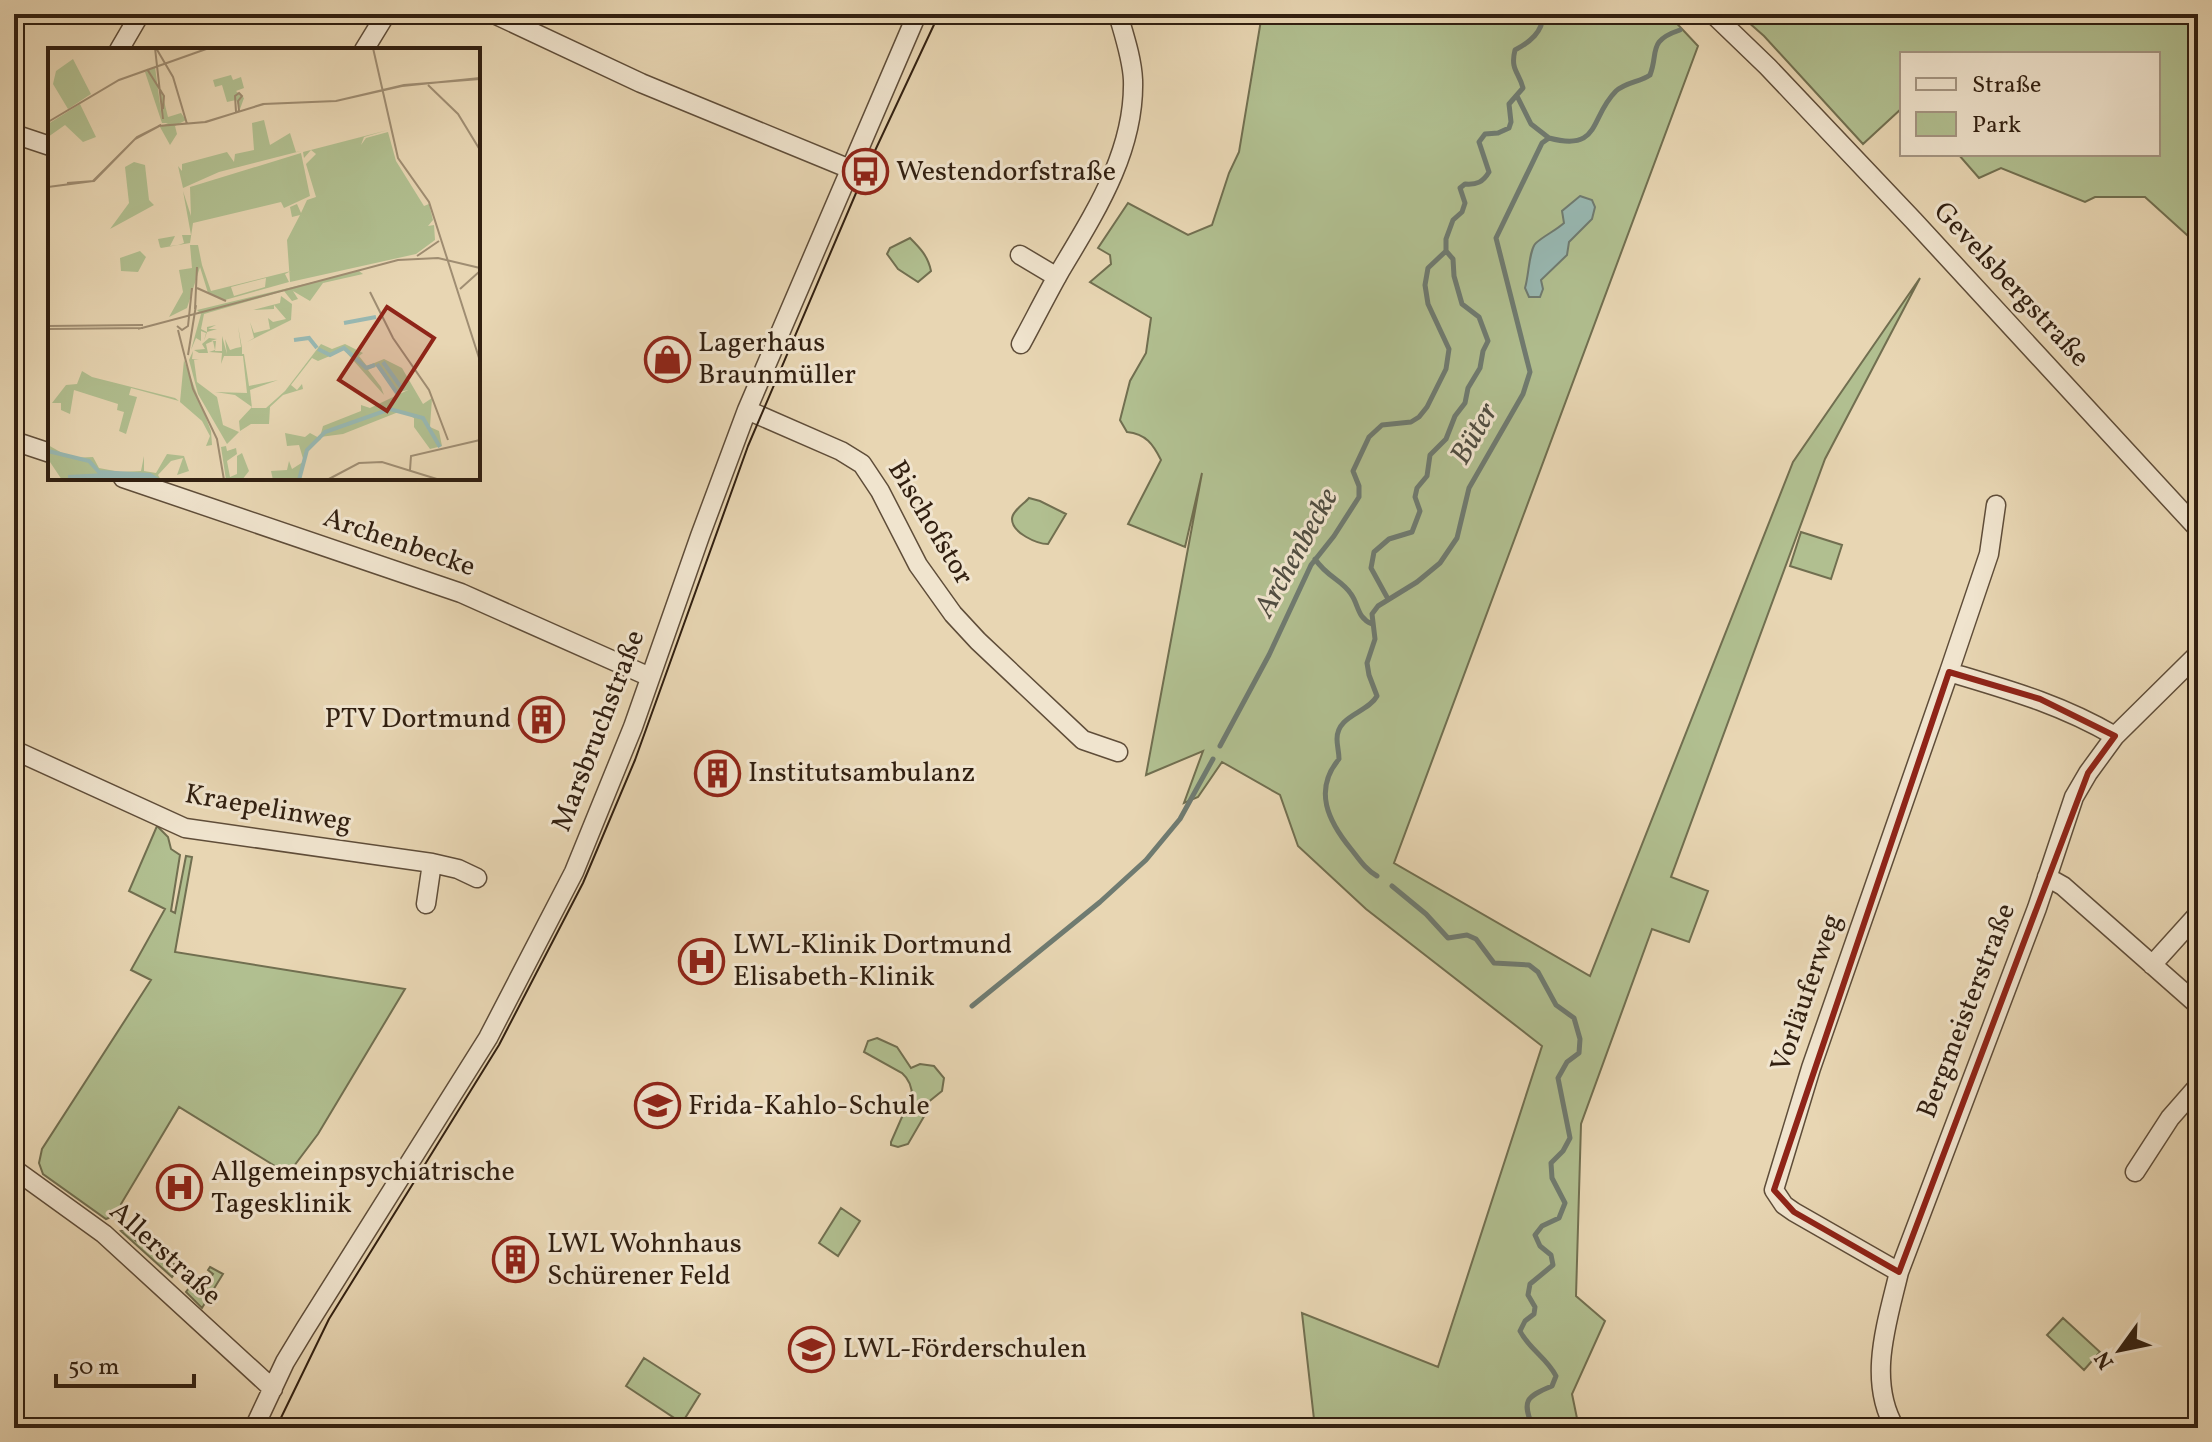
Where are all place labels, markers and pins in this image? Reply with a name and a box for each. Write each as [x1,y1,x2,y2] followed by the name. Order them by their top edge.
[841,148,889,196] bus stop icon: Westendorfstraße
[896,153,1116,192] place label: Westendorfstraße
[698,324,856,395] place label: Lagerhaus Braunmüller
[643,335,691,383] shop icon: Lagerhaus Braunmüller
[518,695,566,743] building icon: PTV Dortmund
[324,700,511,739] place label: PTV Dortmund
[693,749,741,797] building icon: Institutsambulanz
[748,754,975,793] place label: Institutsambulanz
[733,926,1012,997] place label: LWL-Klinik Dortmund Elisabeth-Klinik
[678,937,726,985] hospital icon: LWL-Klinik Dortmund Elisabeth-Klinik
[633,1082,681,1130] school or university icon: Frida-Kahlo-Schule
[688,1087,930,1126] place label: Frida-Kahlo-Schule
[211,1153,515,1224] place label: Allgemeinpsychiatrische Tagesklinik
[156,1164,204,1212] hospital icon: Allgemeinpsychiatrische Tagesklinik
[547,1225,742,1296] place label: LWL Wohnhaus Schürener Feld
[492,1236,540,1284] building icon: LWL Wohnhaus Schürener Feld
[788,1325,836,1373] school or university icon: LWL-Förderschulen
[843,1330,1087,1369] place label: LWL-Förderschulen

